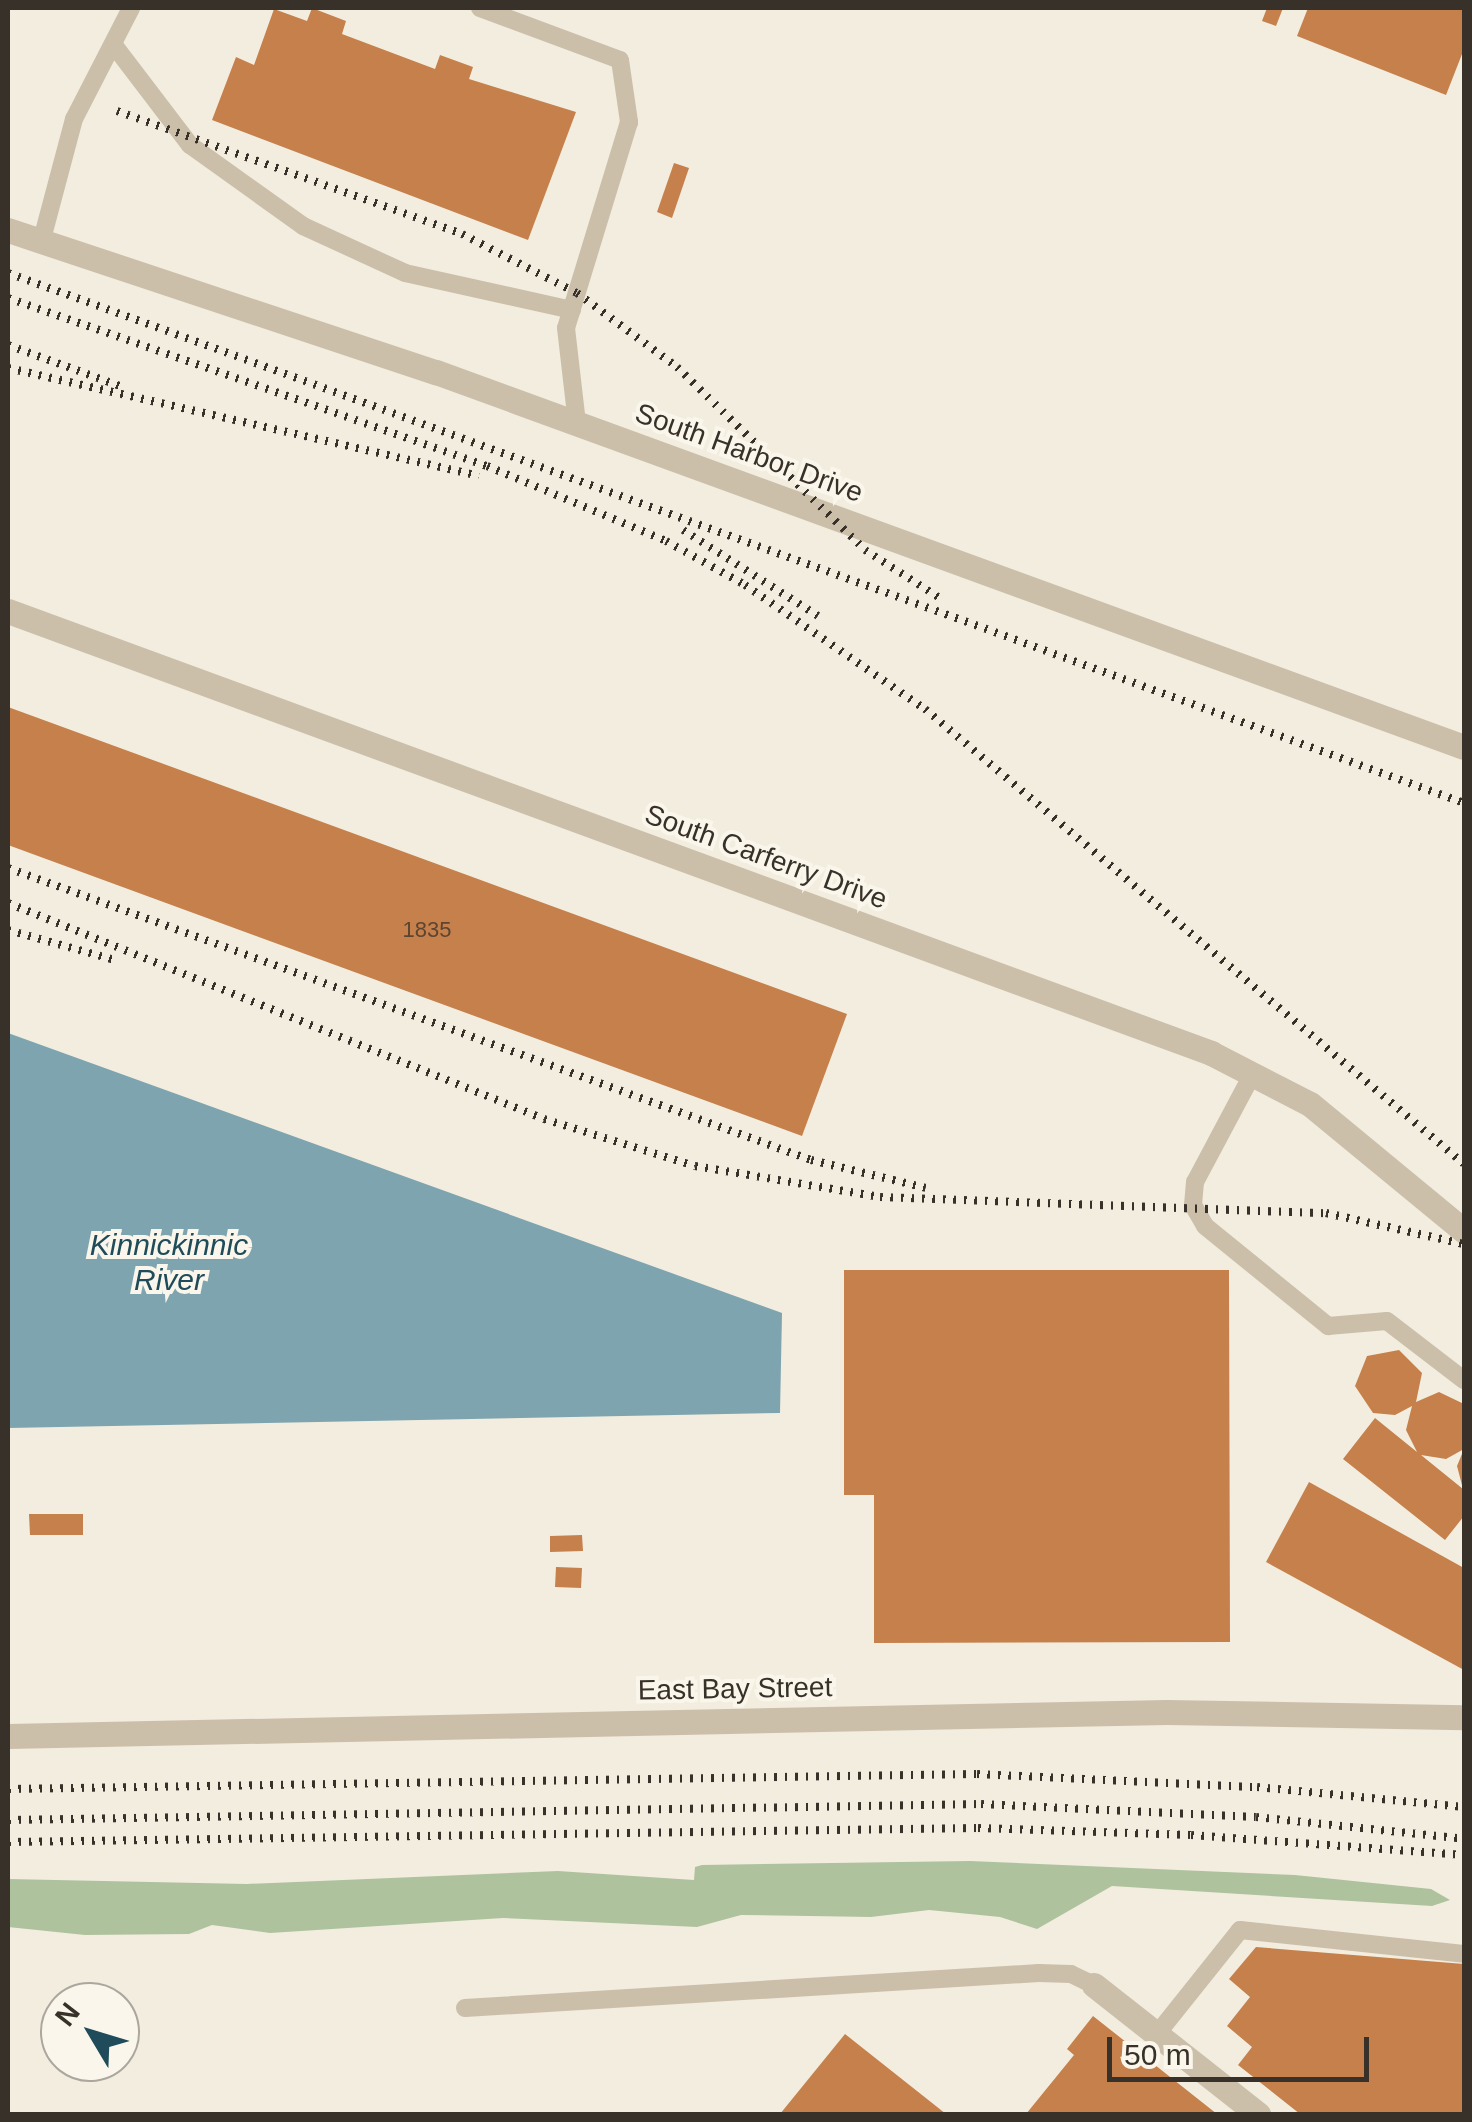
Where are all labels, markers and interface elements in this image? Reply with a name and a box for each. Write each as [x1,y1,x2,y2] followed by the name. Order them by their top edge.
[631,396,867,510] street label: South Harbor Drive
[640,798,892,916] street label: South Carferry Drive
[403,917,451,943] house number: 1835
[90,1227,248,1298] water label: Kinnickinnic River
[637,1671,833,1707] street label: East Bay Street
[40,1982,140,2082] north arrow
[49,1997,86,2032] text: N
[1112,2017,1374,2079] scale bar
[1124,2038,1191,2071] text: 50 m

